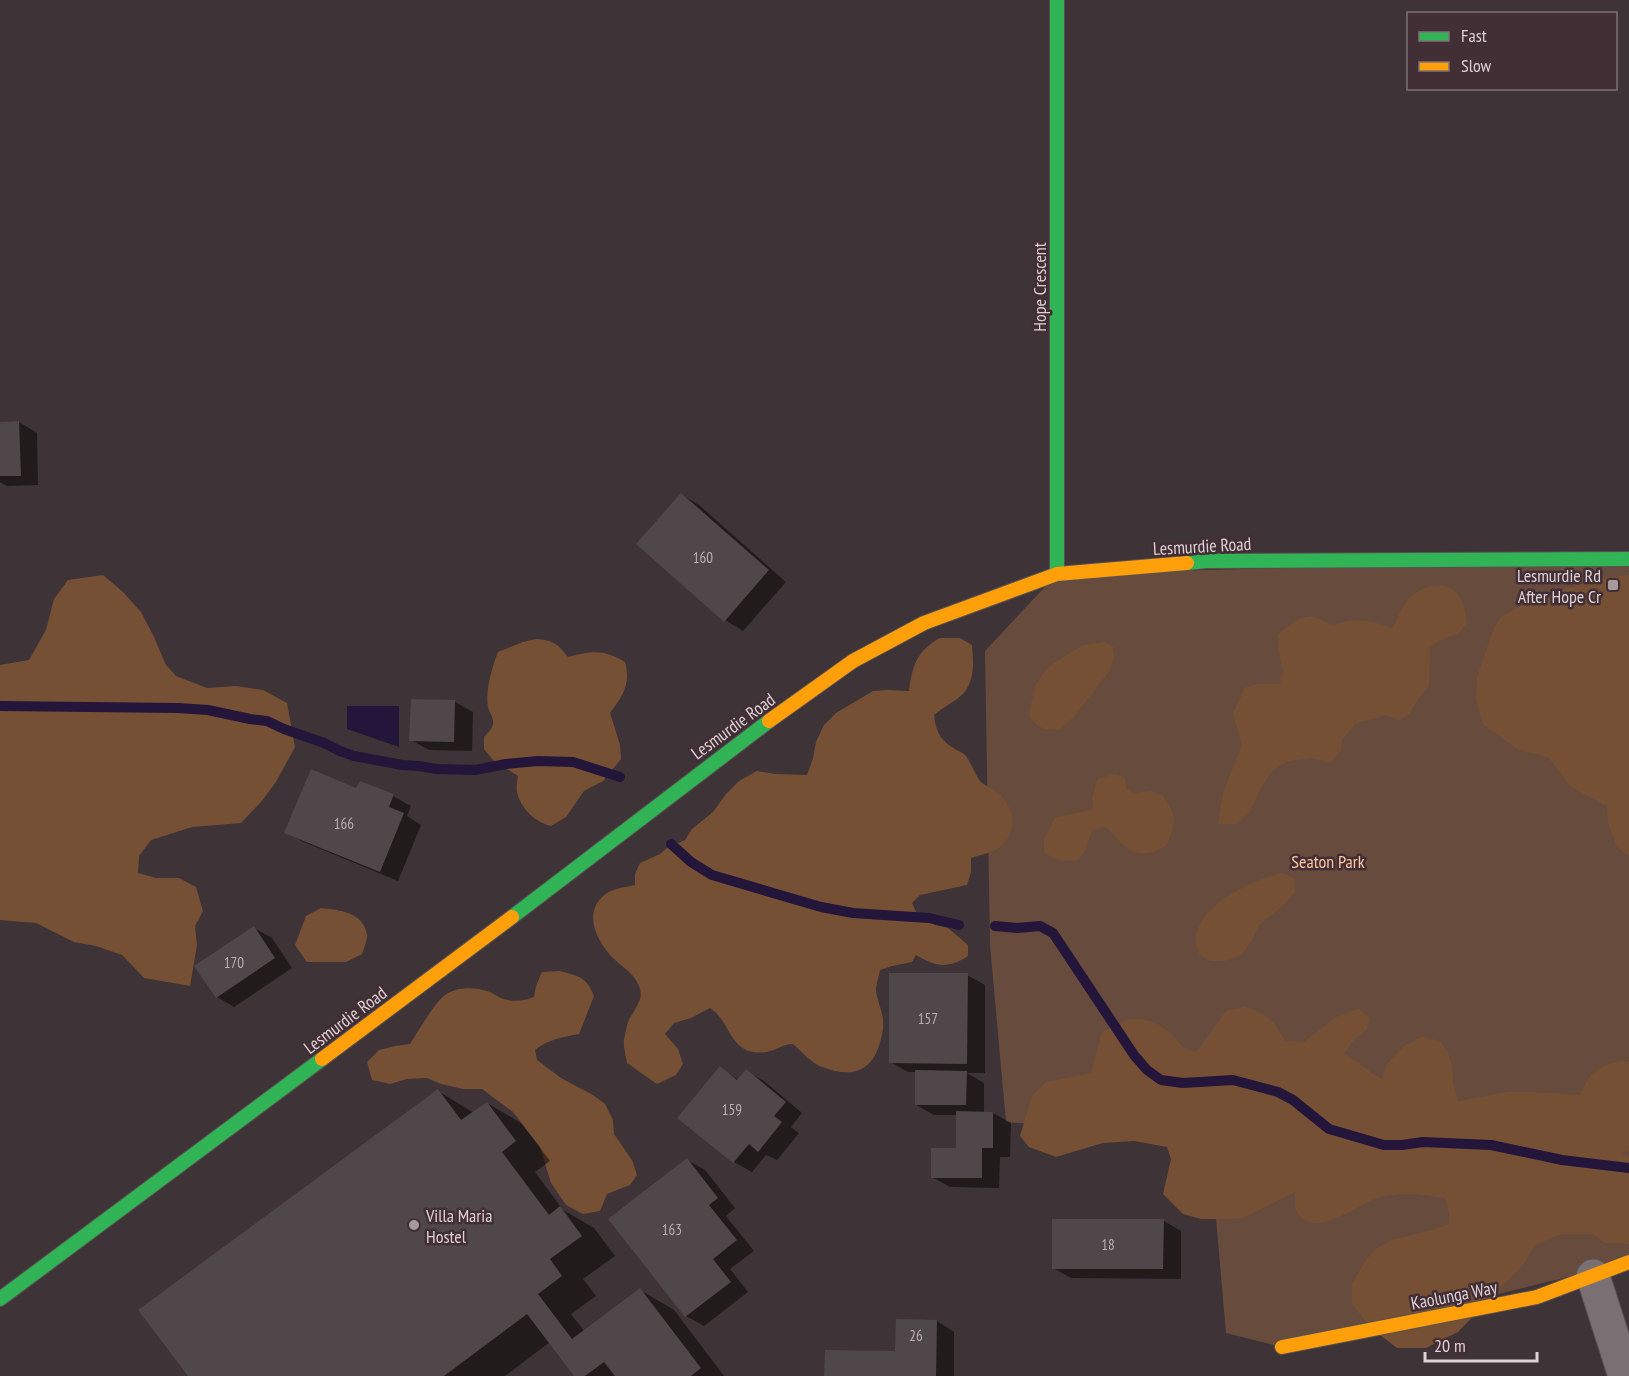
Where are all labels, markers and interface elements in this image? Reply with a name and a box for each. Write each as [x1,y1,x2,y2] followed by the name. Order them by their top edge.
[1407,12,1617,90] legend
[1461,24,1487,47] text: Fast
[1461,54,1492,77] text: Slow
[1028,242,1051,332] street label: Hope Crescent
[1152,532,1252,560] street label: Lesmurdie Road
[693,548,713,567] house number: 160
[1517,564,1601,608] place label: Lesmurdie Rd After Hope Cr
[1606,578,1620,592] marker: Lesmurdie Rd After Hope Cr
[686,688,780,764] street label: Lesmurdie Road
[334,814,354,833] house number: 166
[1291,850,1365,873] park label: Seaton Park
[224,953,244,972] house number: 170
[299,981,391,1059] street label: Lesmurdie Road
[918,1009,938,1028] house number: 157
[722,1100,742,1119] house number: 159
[425,1204,492,1248] place label: Villa Maria Hostel
[407,1218,421,1232] marker: Villa Maria Hostel
[662,1220,682,1239] house number: 163
[1101,1235,1115,1254] house number: 18
[1409,1275,1499,1315] street label: Kaolunga Way
[1425,1325,1538,1363] scale bar
[909,1326,923,1345] house number: 26
[1434,1334,1466,1357] text: 20 m

